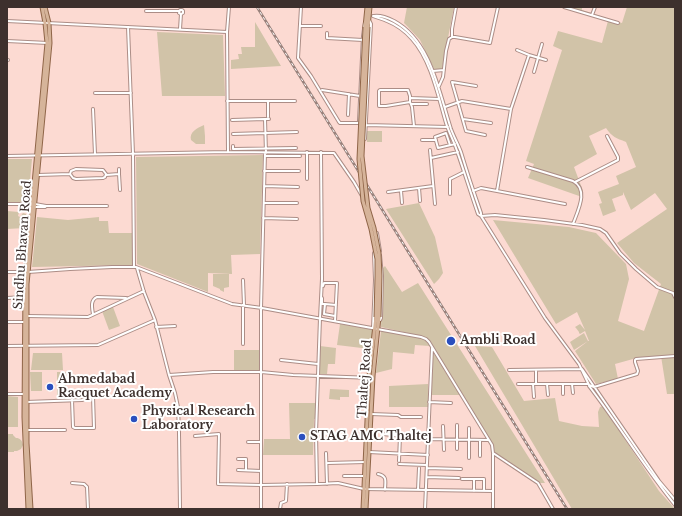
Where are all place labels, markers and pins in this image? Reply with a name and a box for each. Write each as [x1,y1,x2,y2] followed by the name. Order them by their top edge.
[460,334,536,348] place label: Ambli Road
[445,335,457,347] marker: Ambli Road
[58,373,172,401] place label: Ahmedabad Racquet Academy
[45,382,55,392] marker: Ahmedabad Racquet Academy
[142,405,255,433] place label: Physical Research Laboratory
[129,414,139,424] marker: Physical Research Laboratory
[310,430,432,444] place label: STAG AMC Thaltej
[297,432,307,442] marker: STAG AMC Thaltej

